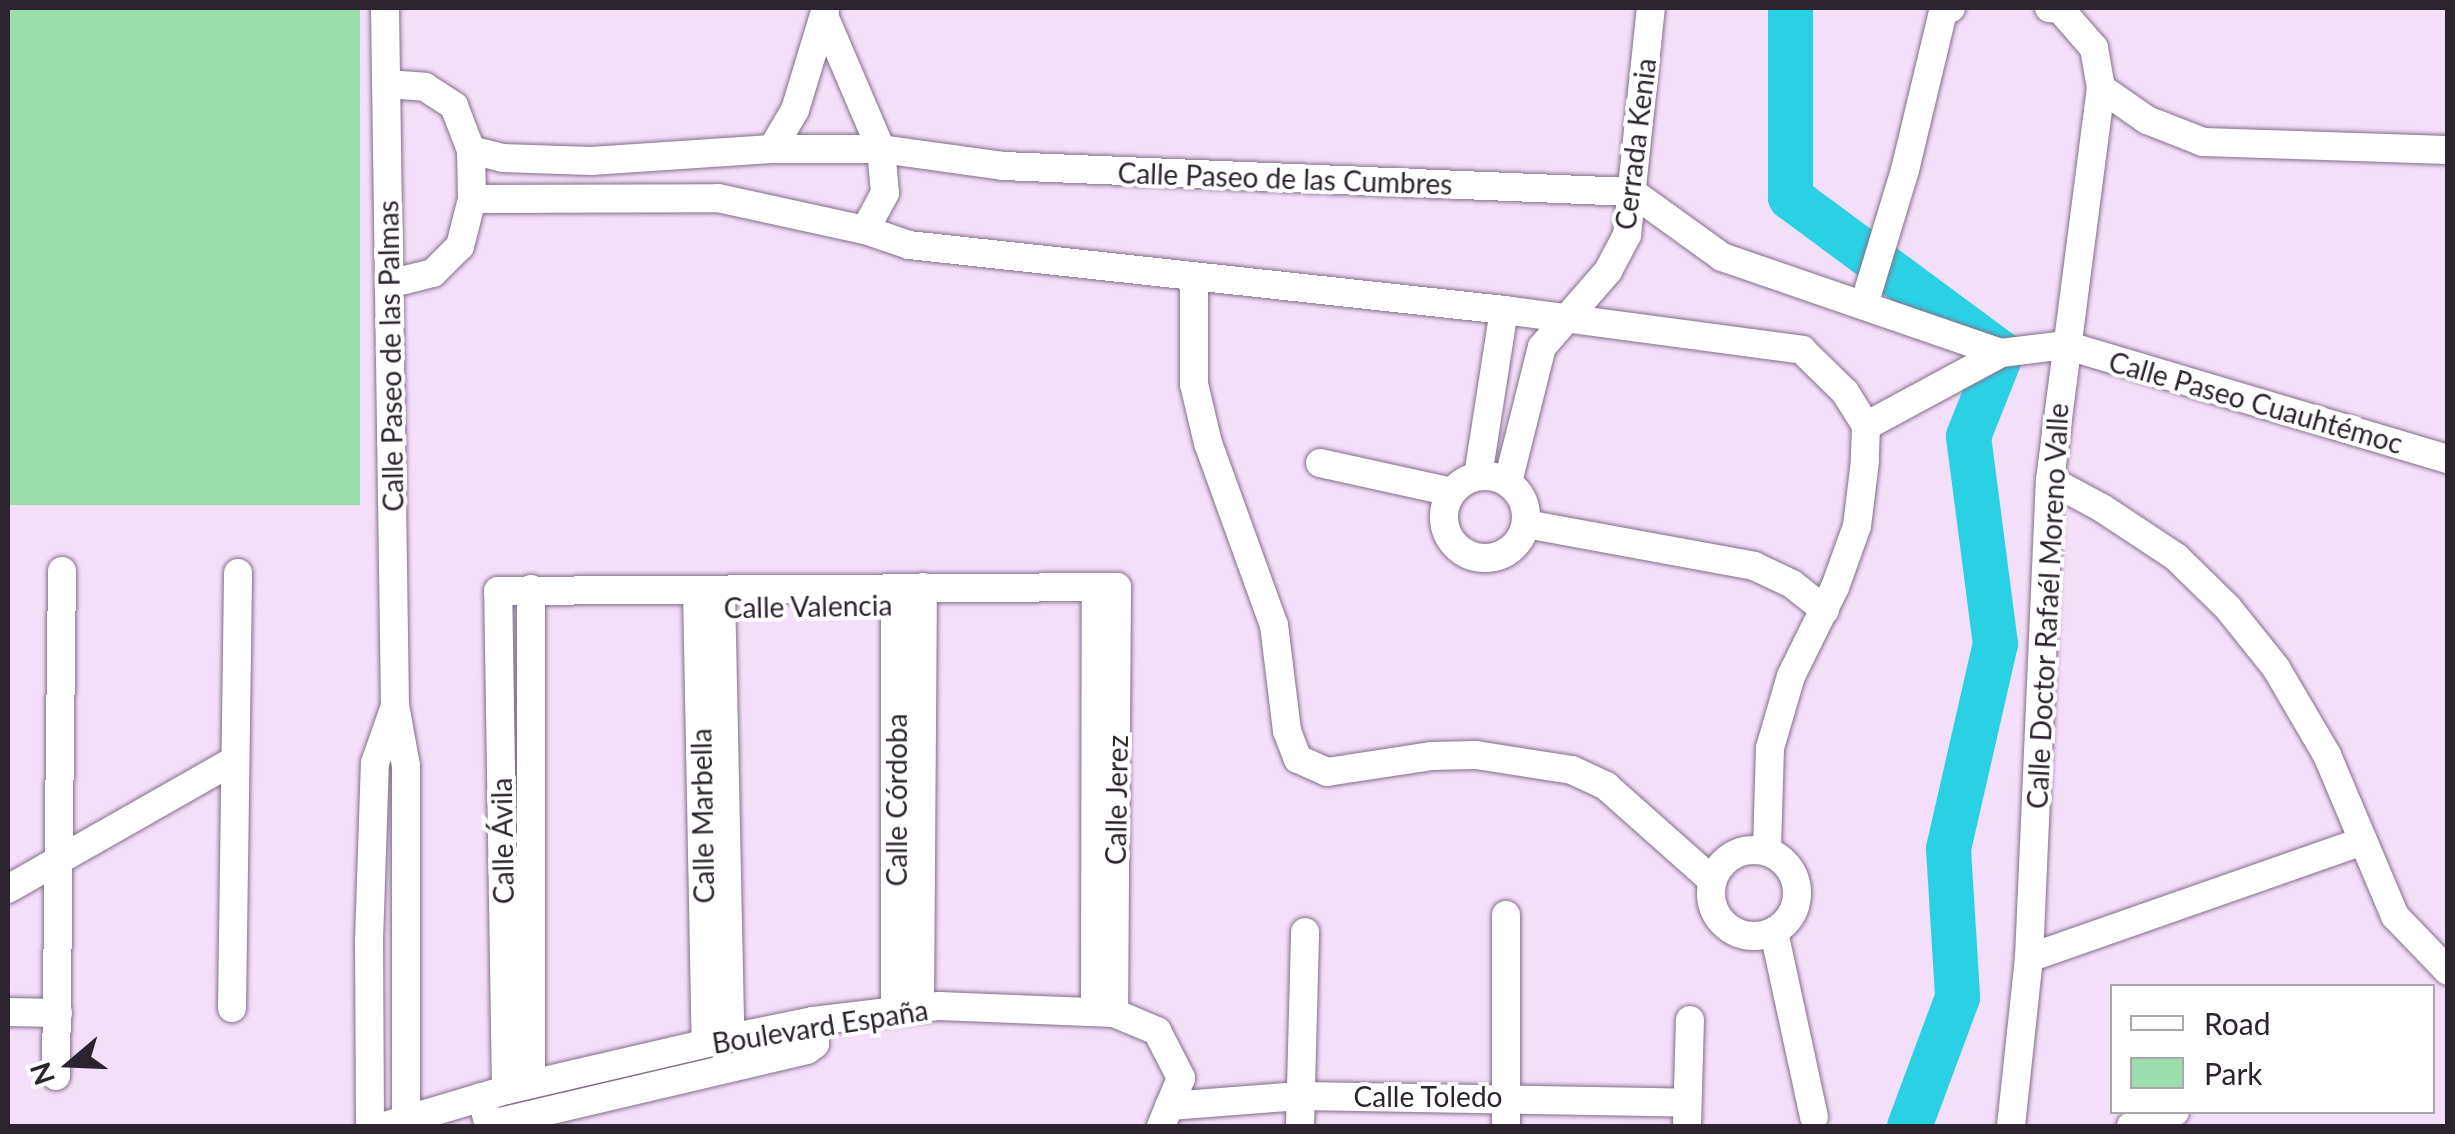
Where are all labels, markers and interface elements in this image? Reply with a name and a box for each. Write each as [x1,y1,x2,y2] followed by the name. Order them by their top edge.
[1608,56,1662,232] street label: Cerrada Kenia
[1117,155,1453,201] street label: Calle Paseo de las Cumbres
[370,200,410,512] street label: Calle Paseo de las Palmas
[2105,344,2407,460] street label: Calle Paseo Cuauhtémoc
[2020,401,2074,811] street label: Calle Doctor Rafaél Moreno Valle
[723,588,893,624] street label: Calle Valencia
[879,714,913,886] street label: Calle Córdoba
[684,728,720,904] street label: Calle Marbella
[1098,734,1134,866] street label: Calle Jerez
[484,777,520,905] street label: Calle Ávila
[2110,984,2435,1114] legend
[710,992,930,1060] street label: Boulevard España
[2204,1005,2271,1041] text: Road
[20,1014,120,1114] north arrow
[2204,1055,2263,1091] text: Park
[22,1058,61,1090] text: N
[1353,1079,1503,1113] street label: Calle Toledo

